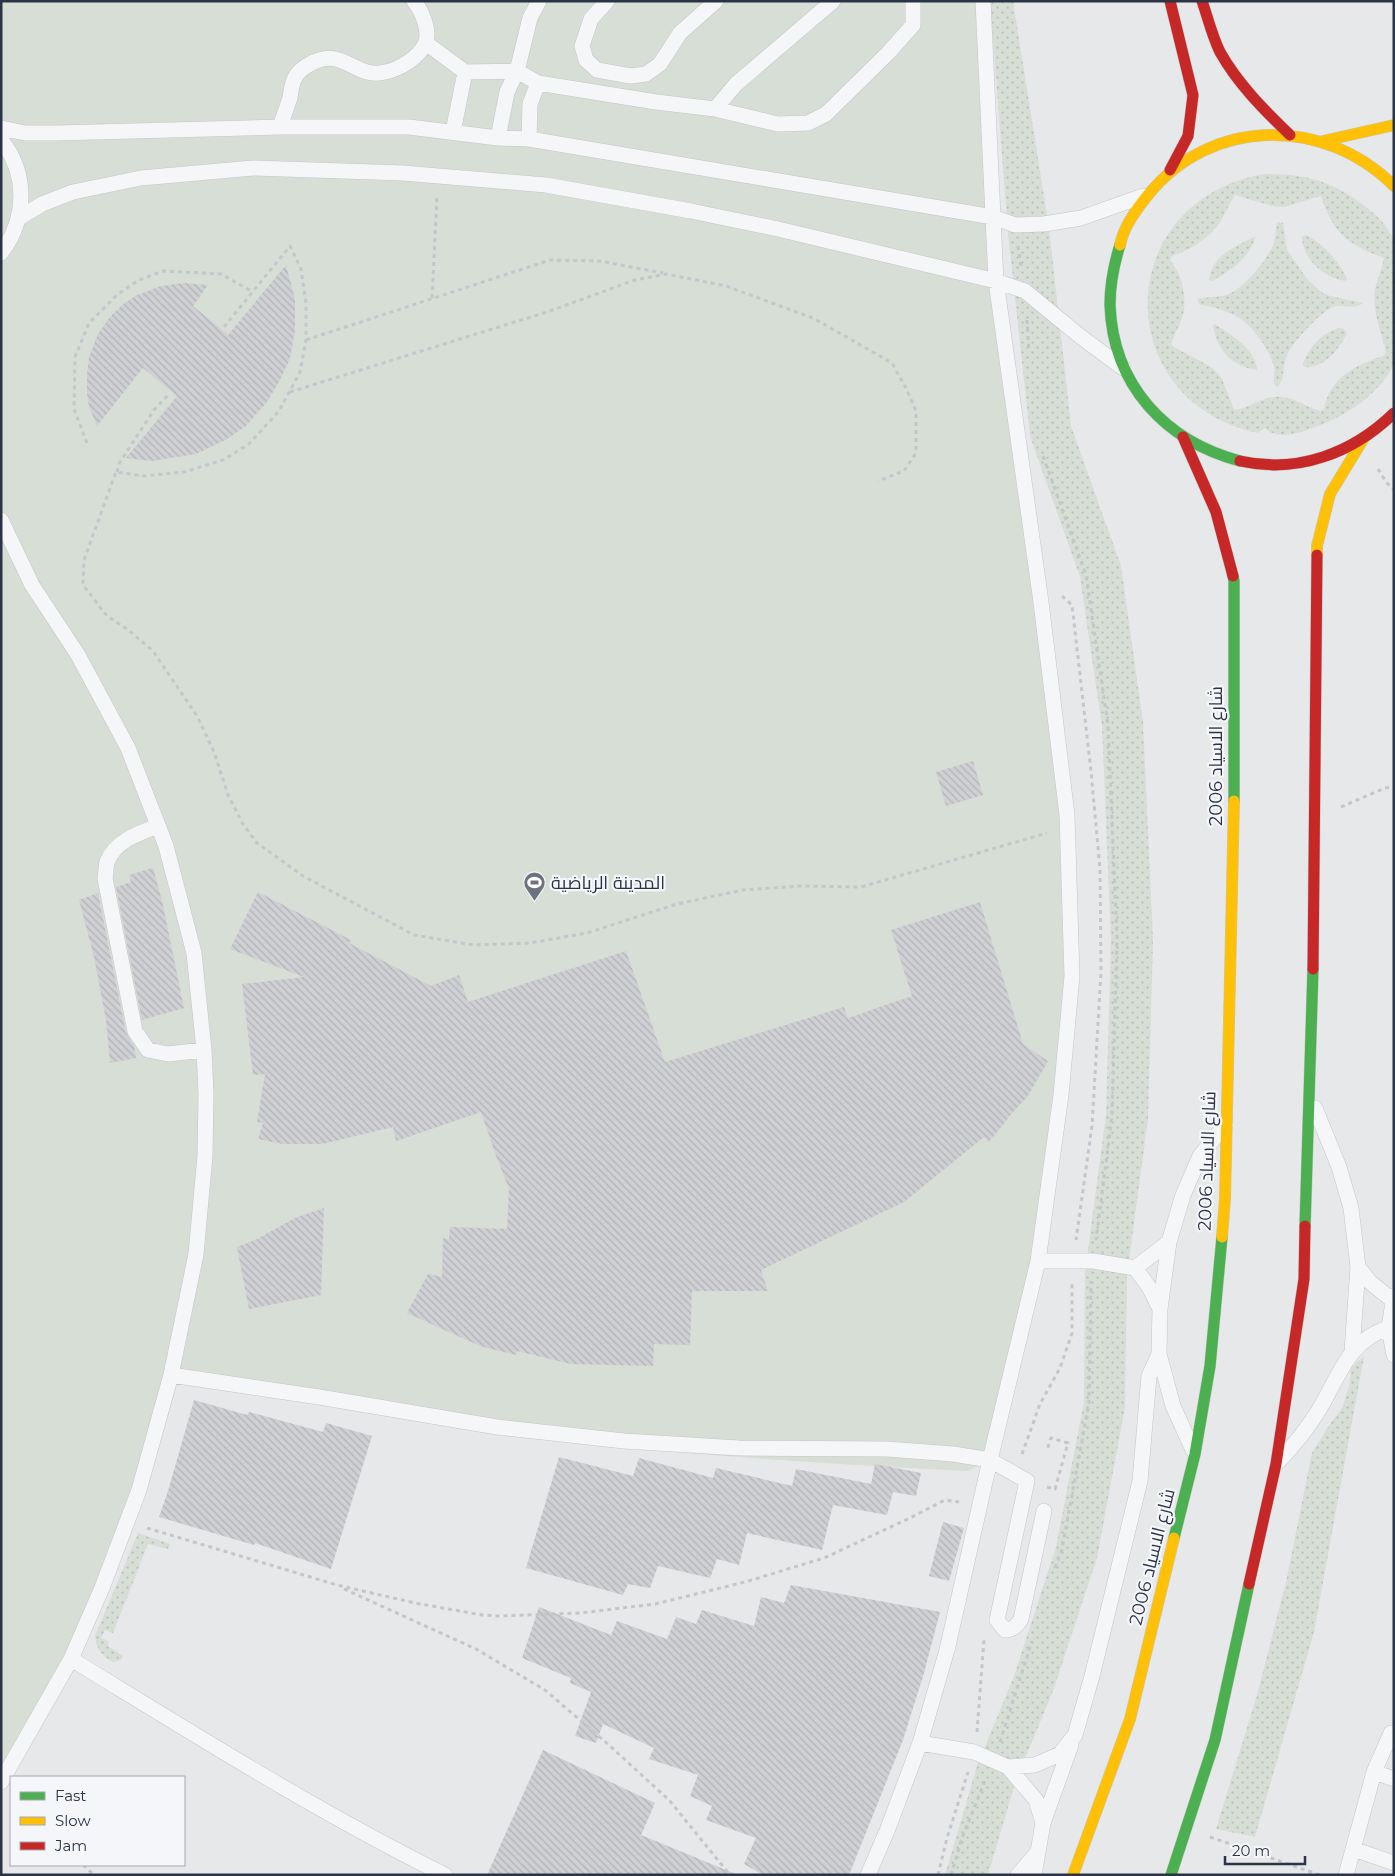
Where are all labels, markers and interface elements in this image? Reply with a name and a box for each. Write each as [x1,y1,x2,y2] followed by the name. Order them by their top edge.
[1205,686,1228,826] street label: شارع الاسياد 2006
[523,871,547,902] sports icon: المدينة الرياضية
[551,872,665,894] place label: المدينة الرياضية
[1194,1091,1221,1231] street label: شارع الاسياد 2006
[1124,1486,1181,1628] street label: شارع الاسياد 2006
[10,1776,185,1866] legend
[55,1786,86,1805] text: Fast
[55,1811,91,1830] text: Slow
[1225,1834,1305,1866] scale bar
[54,1836,87,1855] text: Jam
[1232,1841,1270,1860] text: 20 m

